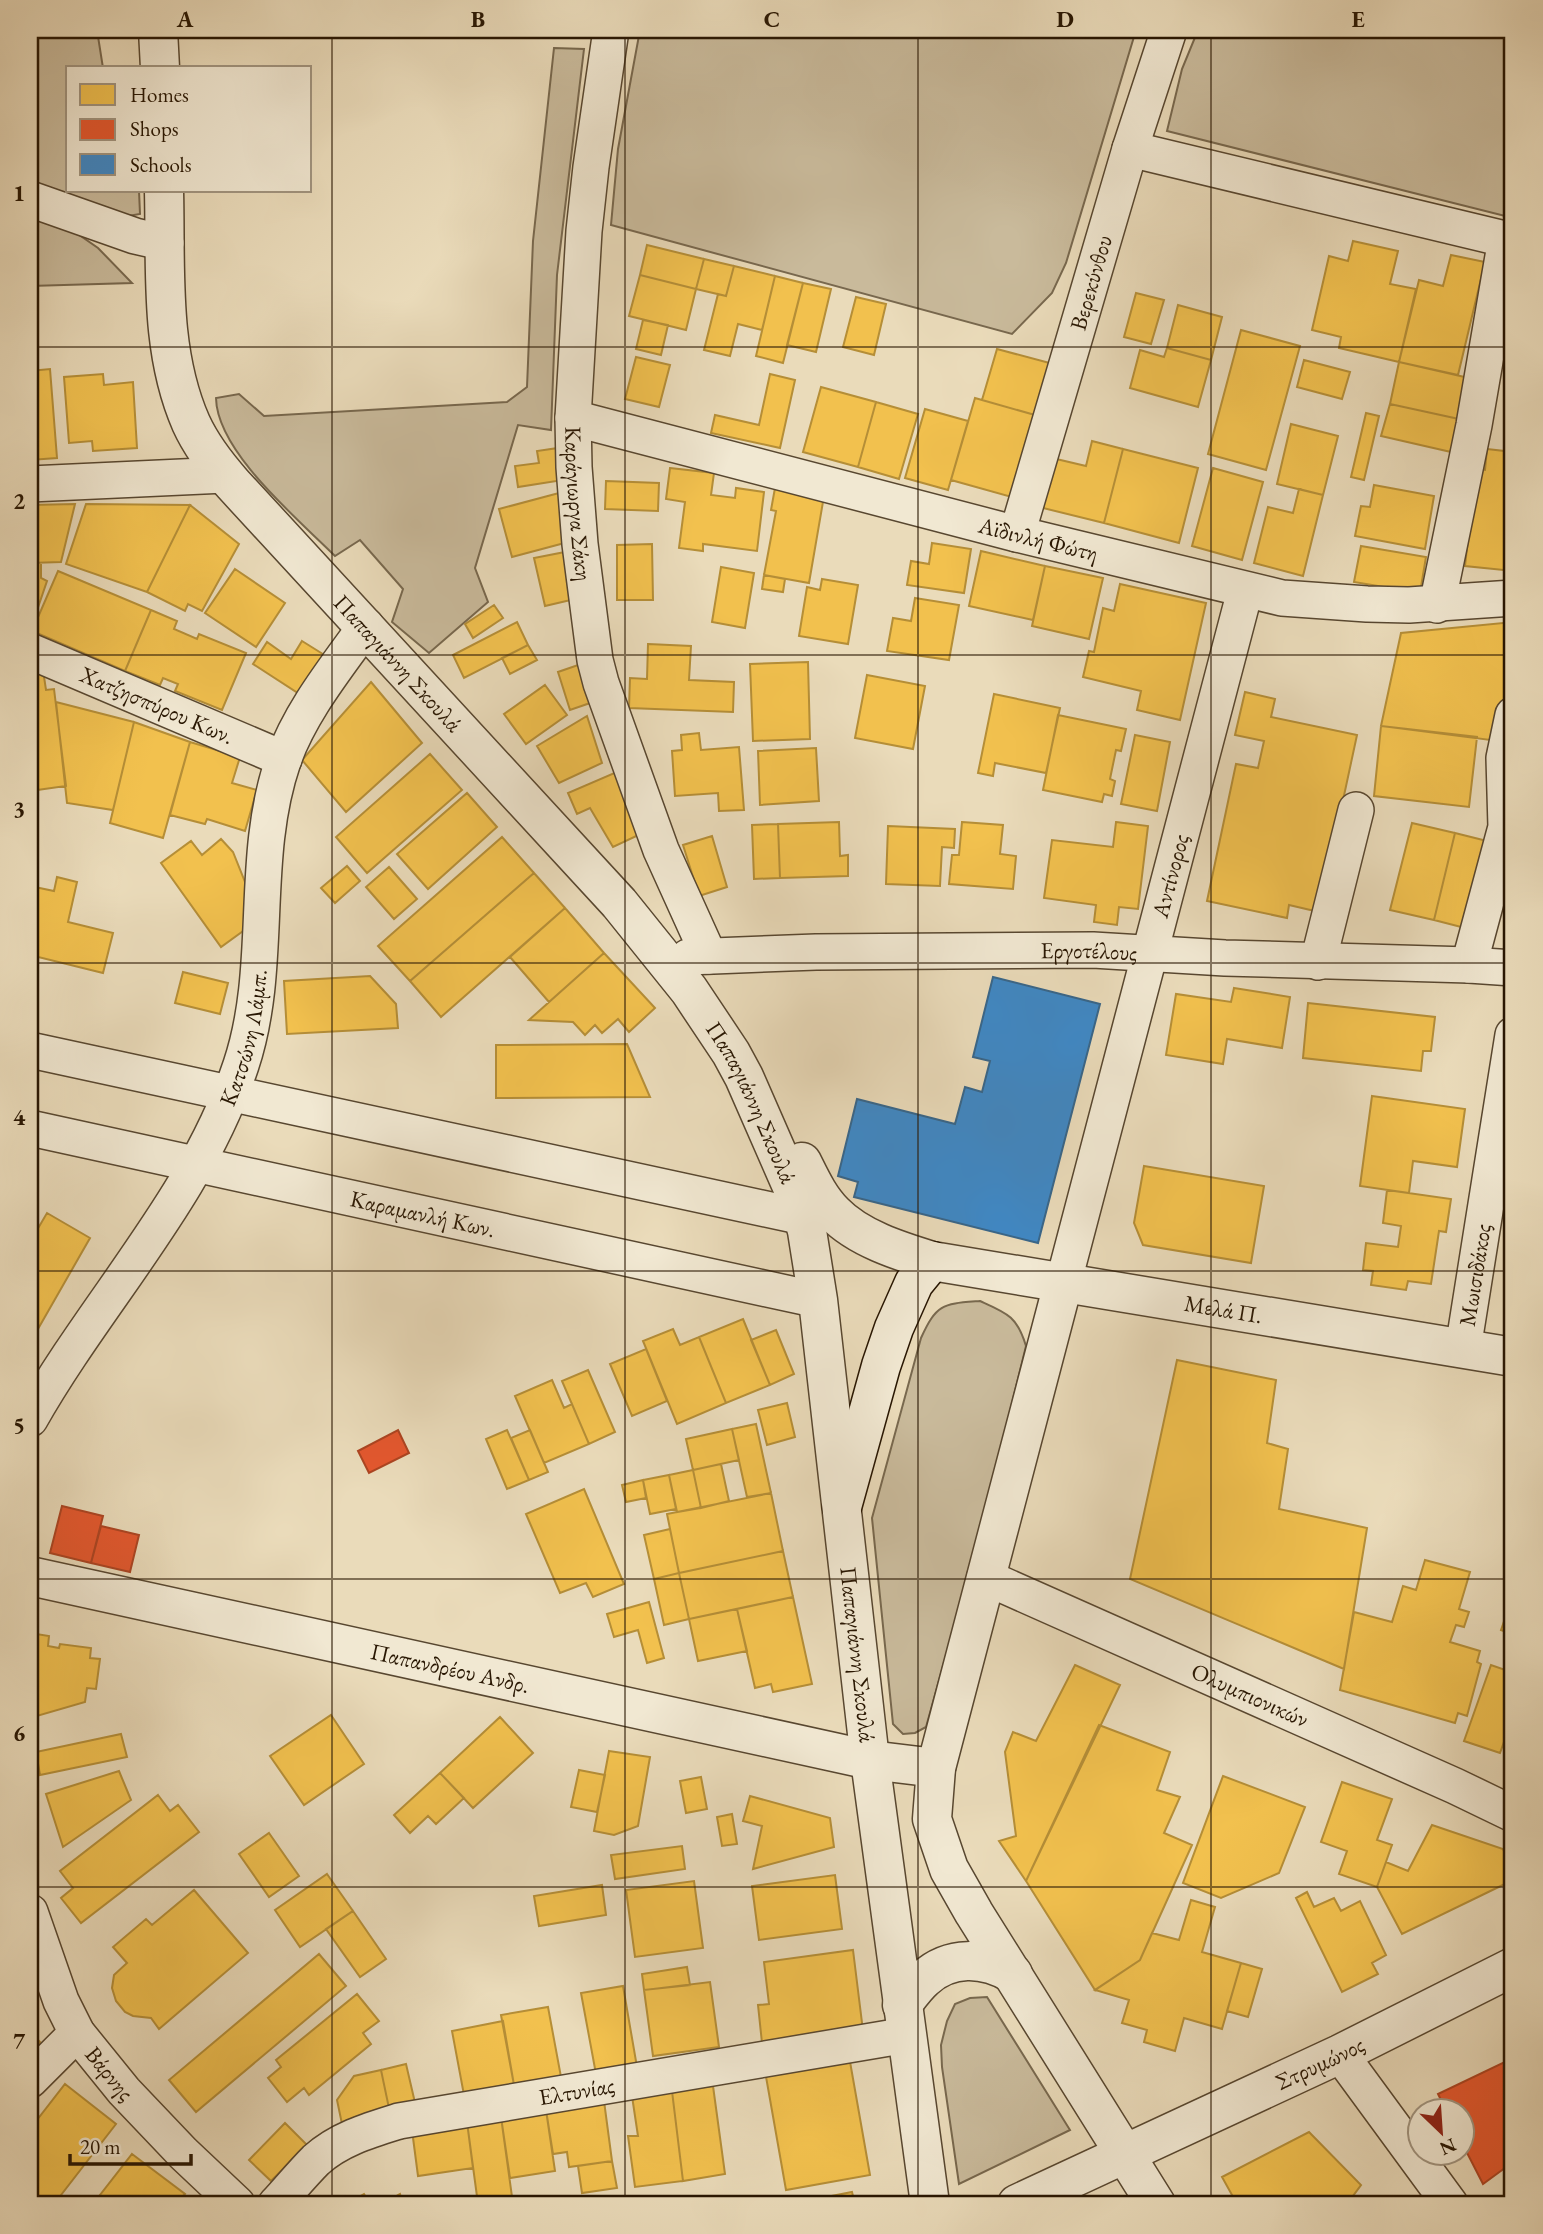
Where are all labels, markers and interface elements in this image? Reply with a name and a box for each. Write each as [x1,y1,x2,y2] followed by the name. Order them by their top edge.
[176,4,194,34] text: A
[471,4,485,34] text: B
[764,4,780,34] text: C
[1056,4,1074,34] text: D
[1351,4,1365,34] text: E
[66,66,312,192] legend
[130,81,189,108] text: Homes
[130,115,179,142] text: Shops
[130,151,192,178] text: Schools
[13,178,25,208] text: 1
[1063,231,1119,334] street label: Βερεκύνθου
[558,426,600,583] street label: Καράγιωργα Σάκη
[13,486,25,516] text: 2
[975,509,1101,568] street label: Αϊδινλή Φώτη
[327,588,469,739] street label: Παπαγιάννη Σκουλά
[75,659,238,751] street label: Χατζησπύρου Κων.
[13,794,25,824] text: 3
[1145,831,1196,922] street label: Αντίνορος
[1040,935,1138,968] street label: Εργοτέλους
[212,968,274,1110] street label: Κατσώνη Λάμπ.
[699,1016,804,1188] street label: Παπαγιάννη Σκουλά
[13,1102,26,1132] text: 4
[347,1183,498,1244] street label: Καραμανλή Κων.
[1452,1221,1498,1328] street label: Μωισιδάκος
[1182,1288,1265,1330] street label: Μελά Π.
[13,1410,25,1440] text: 5
[833,1565,883,1744] street label: Παπαγιάννη Σκουλά
[368,1636,532,1700] street label: Παπανδρέου Ανδρ.
[1187,1656,1313,1734] street label: Ολυμπιονικών
[13,1718,25,1748] text: 6
[13,2026,26,2056] text: 7
[1271,2029,1369,2097] street label: Στρυμώνος
[79,2040,141,2107] street label: Βάρνης
[536,2070,617,2112] street label: Ελτυνίας
[1406,2098,1476,2168] north arrow
[70,2122,191,2166] scale bar
[1435,2132,1460,2162] text: N
[80,2133,121,2160] text: 20 m

